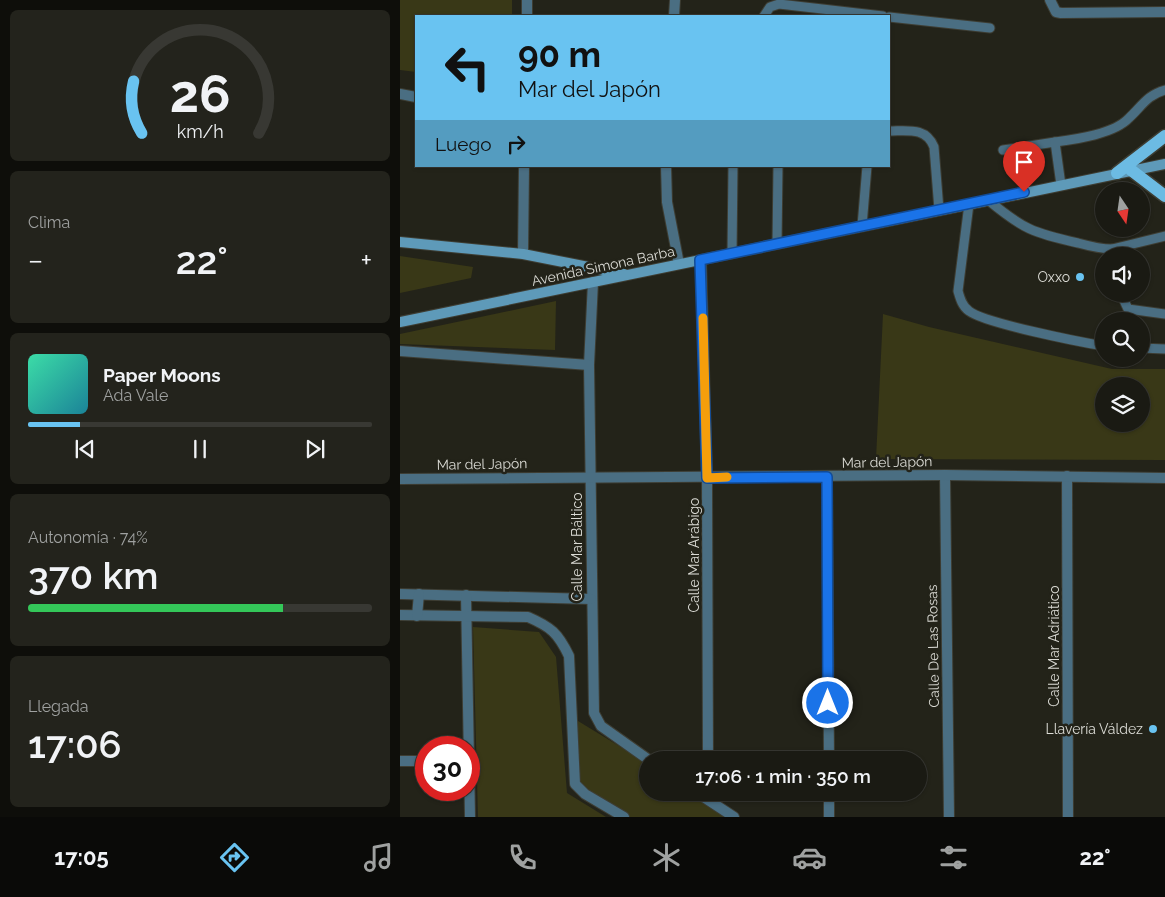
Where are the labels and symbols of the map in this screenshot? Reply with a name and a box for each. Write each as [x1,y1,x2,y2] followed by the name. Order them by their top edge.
[1003,141,1045,192] pin
[1095,182,1150,238] north arrow
[530,243,676,289] street label: Avenida Simona Barba
[1038,269,1070,285] place label: Oxxo
[1074,271,1086,283] marker: Oxxo
[841,453,933,471] street label: Mar del Japón
[436,455,528,473] street label: Mar del Japón
[569,492,585,602] street label: Calle Mar Báltico
[686,498,702,612] street label: Calle Mar Arábigo
[924,584,942,708] street label: Calle De Las Rosas
[1046,585,1062,707] street label: Calle Mar Adriático
[801,676,853,728] position arrow
[1046,721,1143,737] place label: Llavería Váldez
[1147,723,1159,735] marker: Llavería Váldez
[415,736,480,801] speed limit sign: 30

